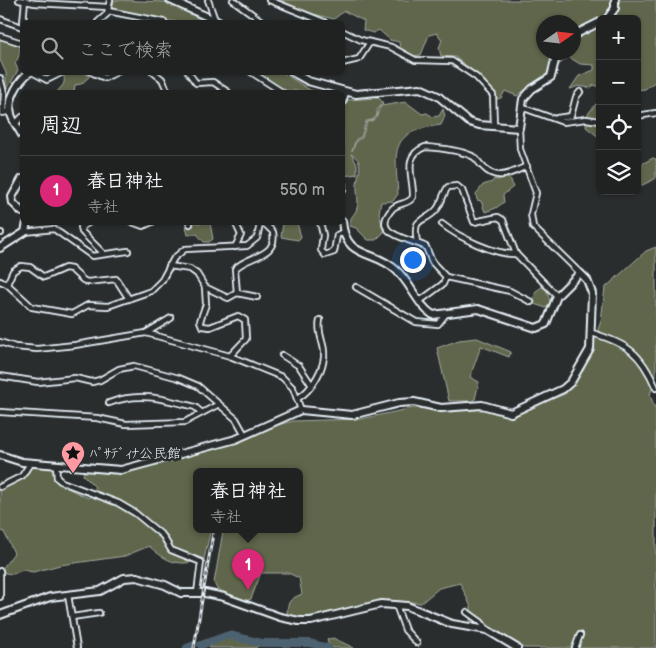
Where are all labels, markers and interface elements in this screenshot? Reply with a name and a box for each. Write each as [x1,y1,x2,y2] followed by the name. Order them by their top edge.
[536,15,581,60] north arrow
[596,15,641,195] map controls
[596,15,641,60] button: +
[20,20,345,75] search box
[38,34,66,62] icon: search
[78,39,173,62] text: ここで検索
[596,60,641,105] button: −
[596,105,641,150] button: locate
[40,113,82,138] text: 周辺
[596,150,641,195] button: layers
[87,170,163,193] text: 春日神社
[53,181,59,200] text: 1
[280,181,325,200] text: 550 m
[87,198,119,217] text: 寺社
[400,247,426,273] your location
[60,440,86,474] place icon: ﾊﾟｻﾃﾞｨﾅ公民館
[90,445,181,462] place label: ﾊﾟｻﾃﾞｨﾅ公民館
[193,468,303,533] popup
[210,480,286,503] text: 春日神社
[210,508,242,527] text: 寺社
[232,549,264,590] pin: 1

